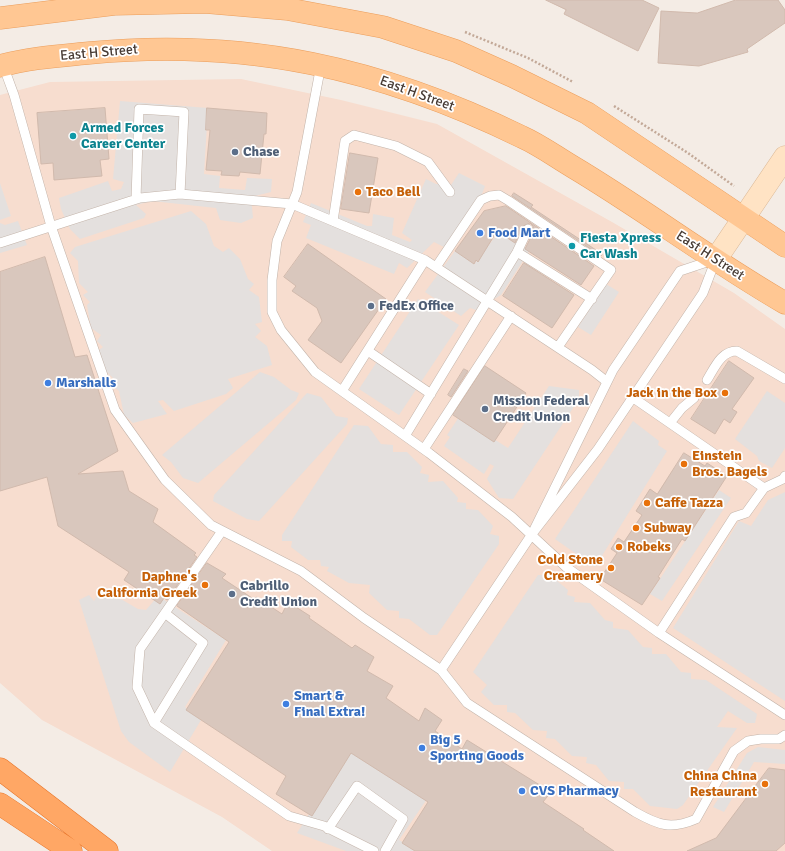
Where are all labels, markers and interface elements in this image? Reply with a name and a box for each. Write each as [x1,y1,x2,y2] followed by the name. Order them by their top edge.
[59,41,139,65] street label: East H Street
[377,73,457,115] street label: East H Street
[81,120,165,152] place label: Armed Forces Career Center
[68,131,78,141] marker: Armed Forces Career Center
[243,144,279,160] place label: Chase
[230,147,240,157] marker: Chase
[366,184,420,200] place label: Taco Bell
[353,187,363,197] marker: Taco Bell
[488,225,550,241] place label: Food Mart
[475,228,485,238] marker: Food Mart
[673,228,747,284] street label: East H Street
[580,230,661,262] place label: Fiesta Xpress Car Wash
[567,241,577,251] marker: Fiesta Xpress Car Wash
[379,298,454,314] place label: FedEx Office
[366,301,376,311] marker: FedEx Office
[56,375,116,391] place label: Marshalls
[43,378,53,388] marker: Marshalls
[626,385,717,401] place label: Jack in the Box
[720,388,730,398] marker: Jack in the Box
[493,393,589,426] place label: Mission Federal Credit Union
[480,404,490,414] marker: Mission Federal Credit Union
[692,448,767,480] place label: Einstein Bros. Bagels
[679,459,689,469] marker: Einstein Bros. Bagels
[655,495,723,511] place label: Caffe Tazza
[642,498,652,508] marker: Caffe Tazza
[644,520,691,536] place label: Subway
[631,523,641,533] marker: Subway
[627,539,671,555] place label: Robeks
[614,542,624,552] marker: Robeks
[537,552,603,584] place label: Cold Stone Creamery
[606,563,616,573] marker: Cold Stone Creamery
[97,569,197,602] place label: Daphne's California Greek
[240,578,317,610] place label: Cabrillo Credit Union
[200,580,210,590] marker: Daphne's California Greek
[227,589,237,599] marker: Cabrillo Credit Union
[294,688,365,720] place label: Smart & Final Extra!
[281,699,291,709] marker: Smart & Final Extra!
[430,732,524,764] place label: Big 5 Sporting Goods
[417,743,427,753] marker: Big 5 Sporting Goods
[684,768,757,800] place label: China China Restaurant
[760,779,770,789] marker: China China Restaurant
[530,783,619,799] place label: CVS Pharmacy
[517,786,527,796] marker: CVS Pharmacy

